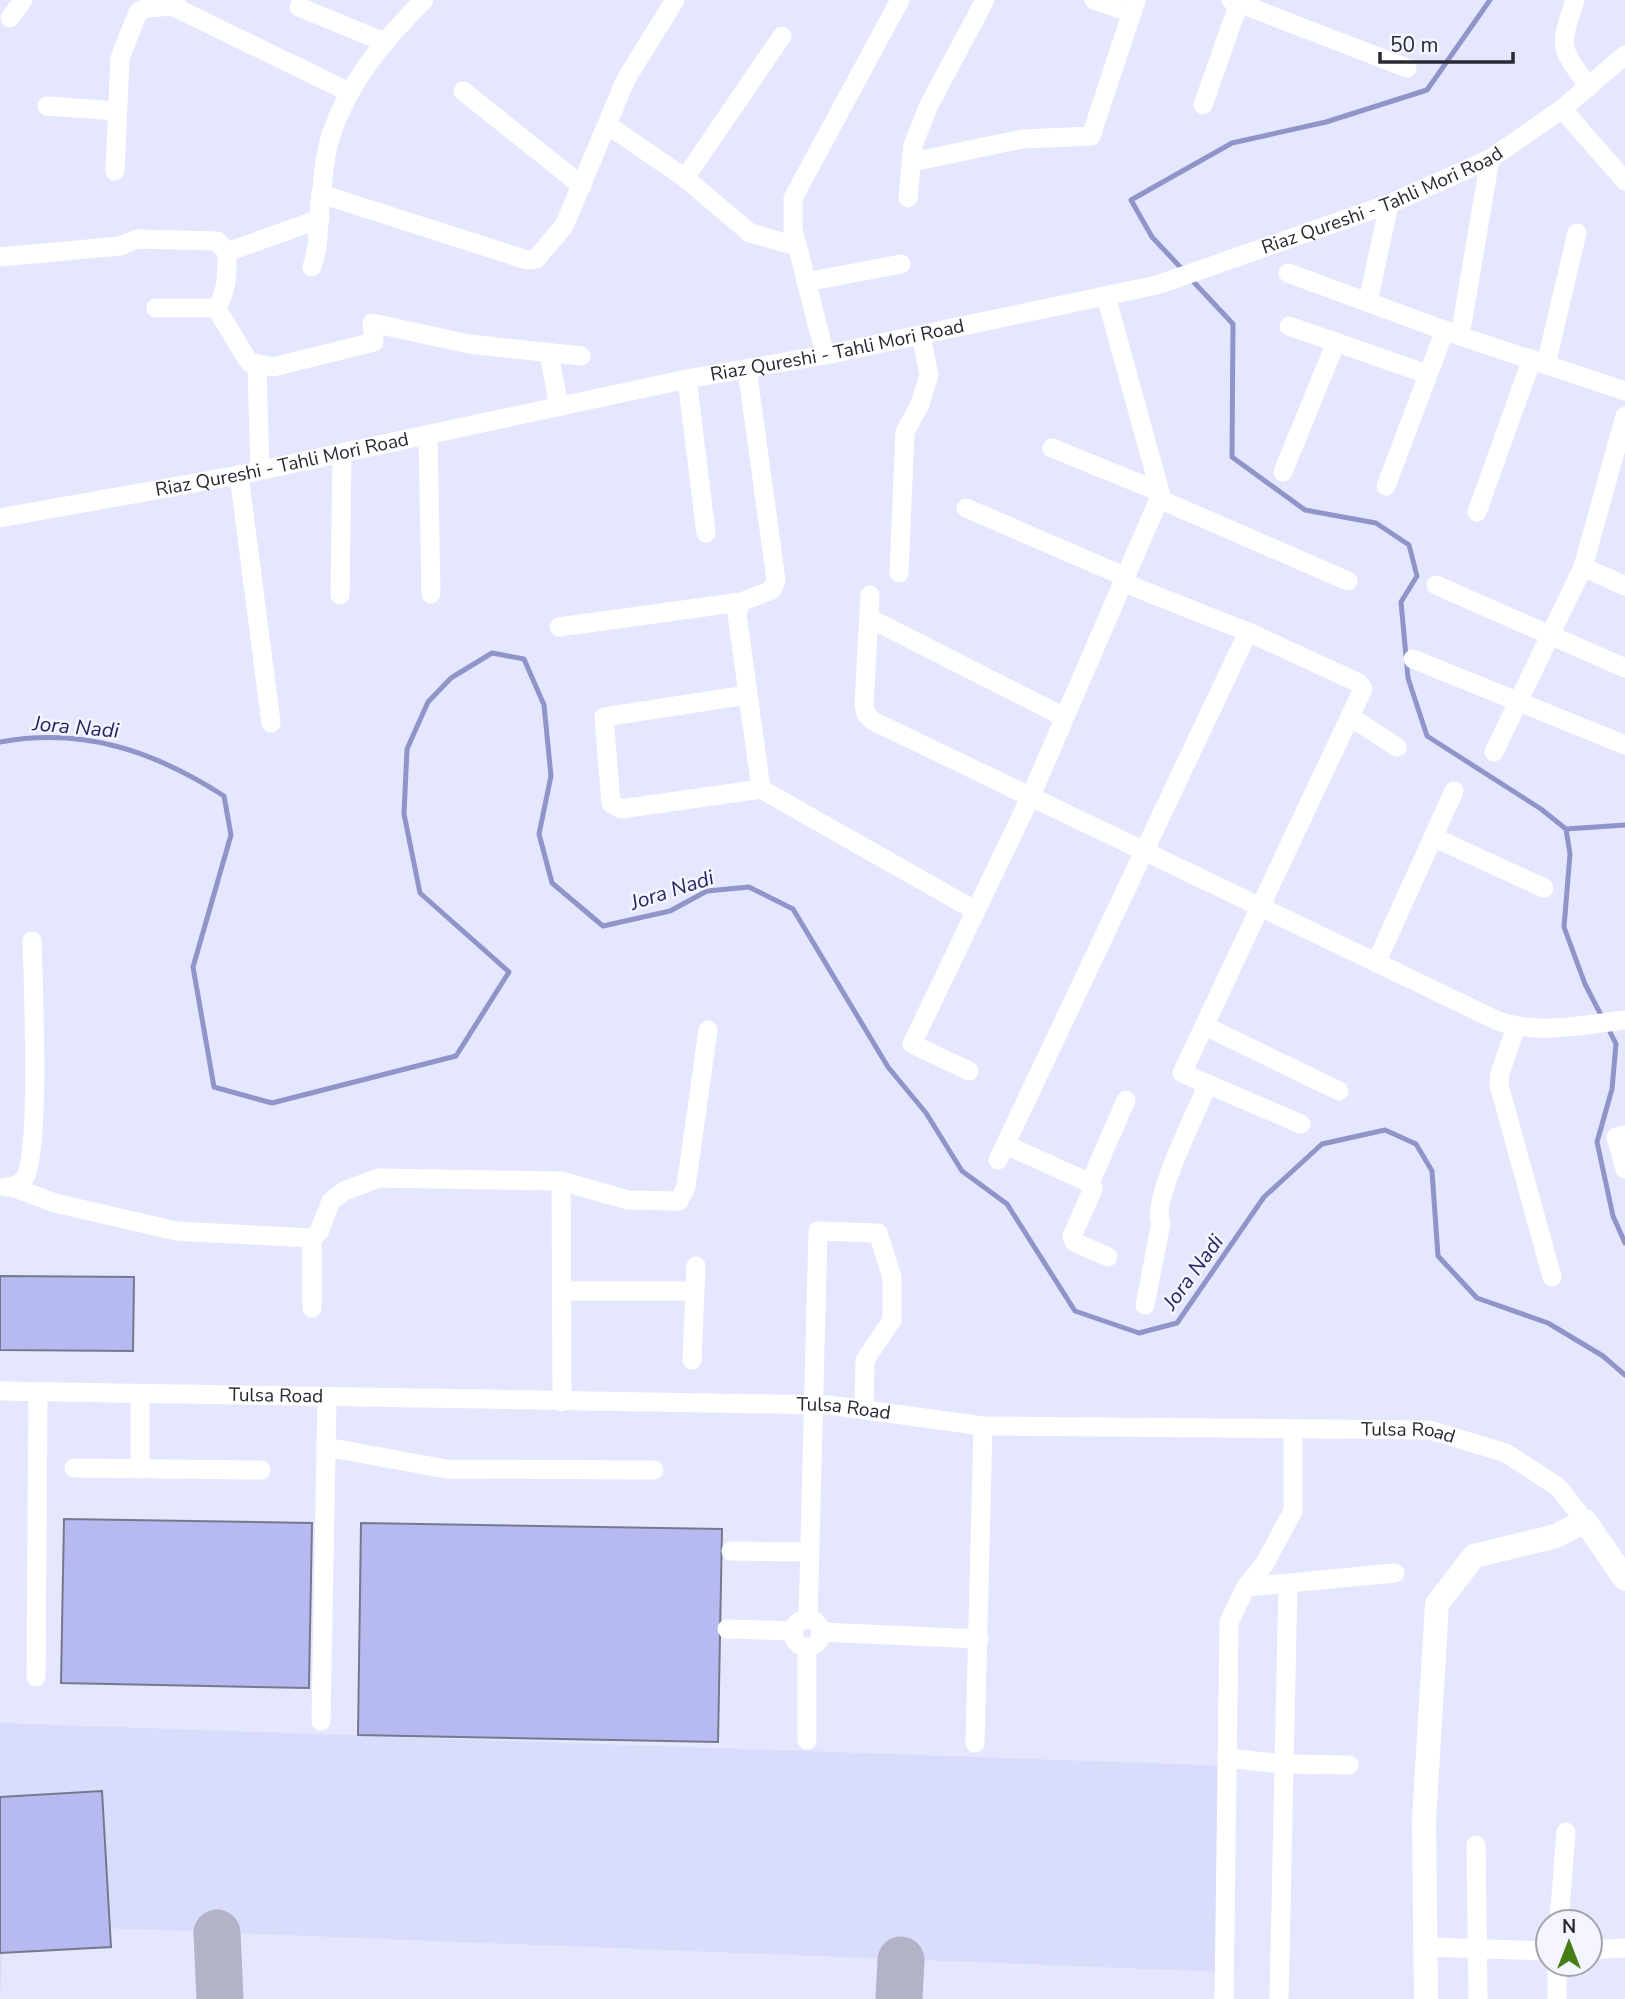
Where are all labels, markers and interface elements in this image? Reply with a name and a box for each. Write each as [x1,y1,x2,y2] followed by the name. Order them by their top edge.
[1380,21,1513,65] scale bar
[1390,31,1439,59] text: 50 m
[1258,141,1508,261] street label: Riaz Qureshi - Tahli Mori Road
[708,313,967,388] street label: Riaz Qureshi - Tahli Mori Road
[153,426,411,503] street label: Riaz Qureshi - Tahli Mori Road
[31,709,121,745] water label: Jora Nadi
[626,863,718,917] water label: Jora Nadi
[1156,1228,1230,1316] water label: Jora Nadi
[228,1382,323,1409] street label: Tulsa Road
[796,1391,892,1426] street label: Tulsa Road
[1361,1416,1458,1450] street label: Tulsa Road
[1534,1908,1604,1978] north arrow
[1562,1914,1576,1940] text: N

